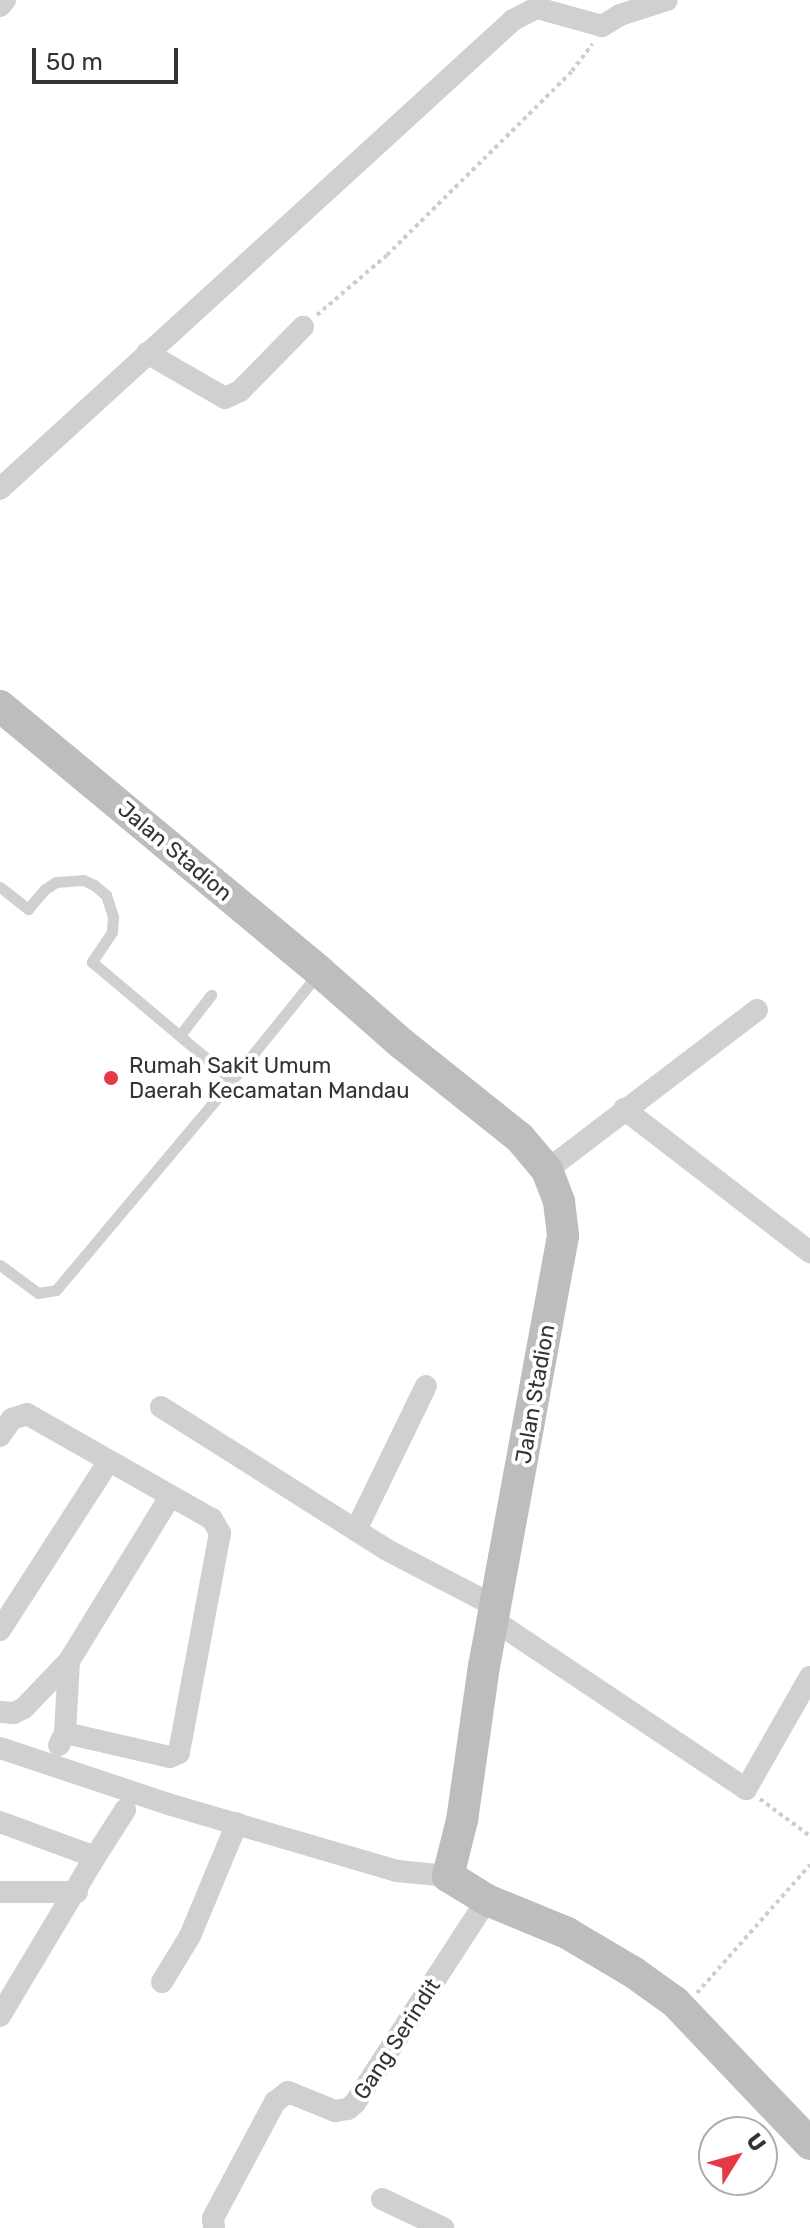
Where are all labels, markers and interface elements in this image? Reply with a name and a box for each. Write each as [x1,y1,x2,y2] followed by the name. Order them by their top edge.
[36,32,182,82] scale bar
[46,48,103,76] text: 50 m
[113,796,237,906] street label: Jalan Stadion
[129,1052,409,1104] place label: Rumah Sakit Umum Daerah Kecamatan Mandau
[100,1067,122,1089] marker: Rumah Sakit Umum Daerah Kecamatan Mandau
[510,1322,560,1466] street label: Jalan Stadion
[348,1974,446,2104] street label: Gang Serindit
[698,2116,778,2196] north arrow
[740,2128,772,2157] text: U

